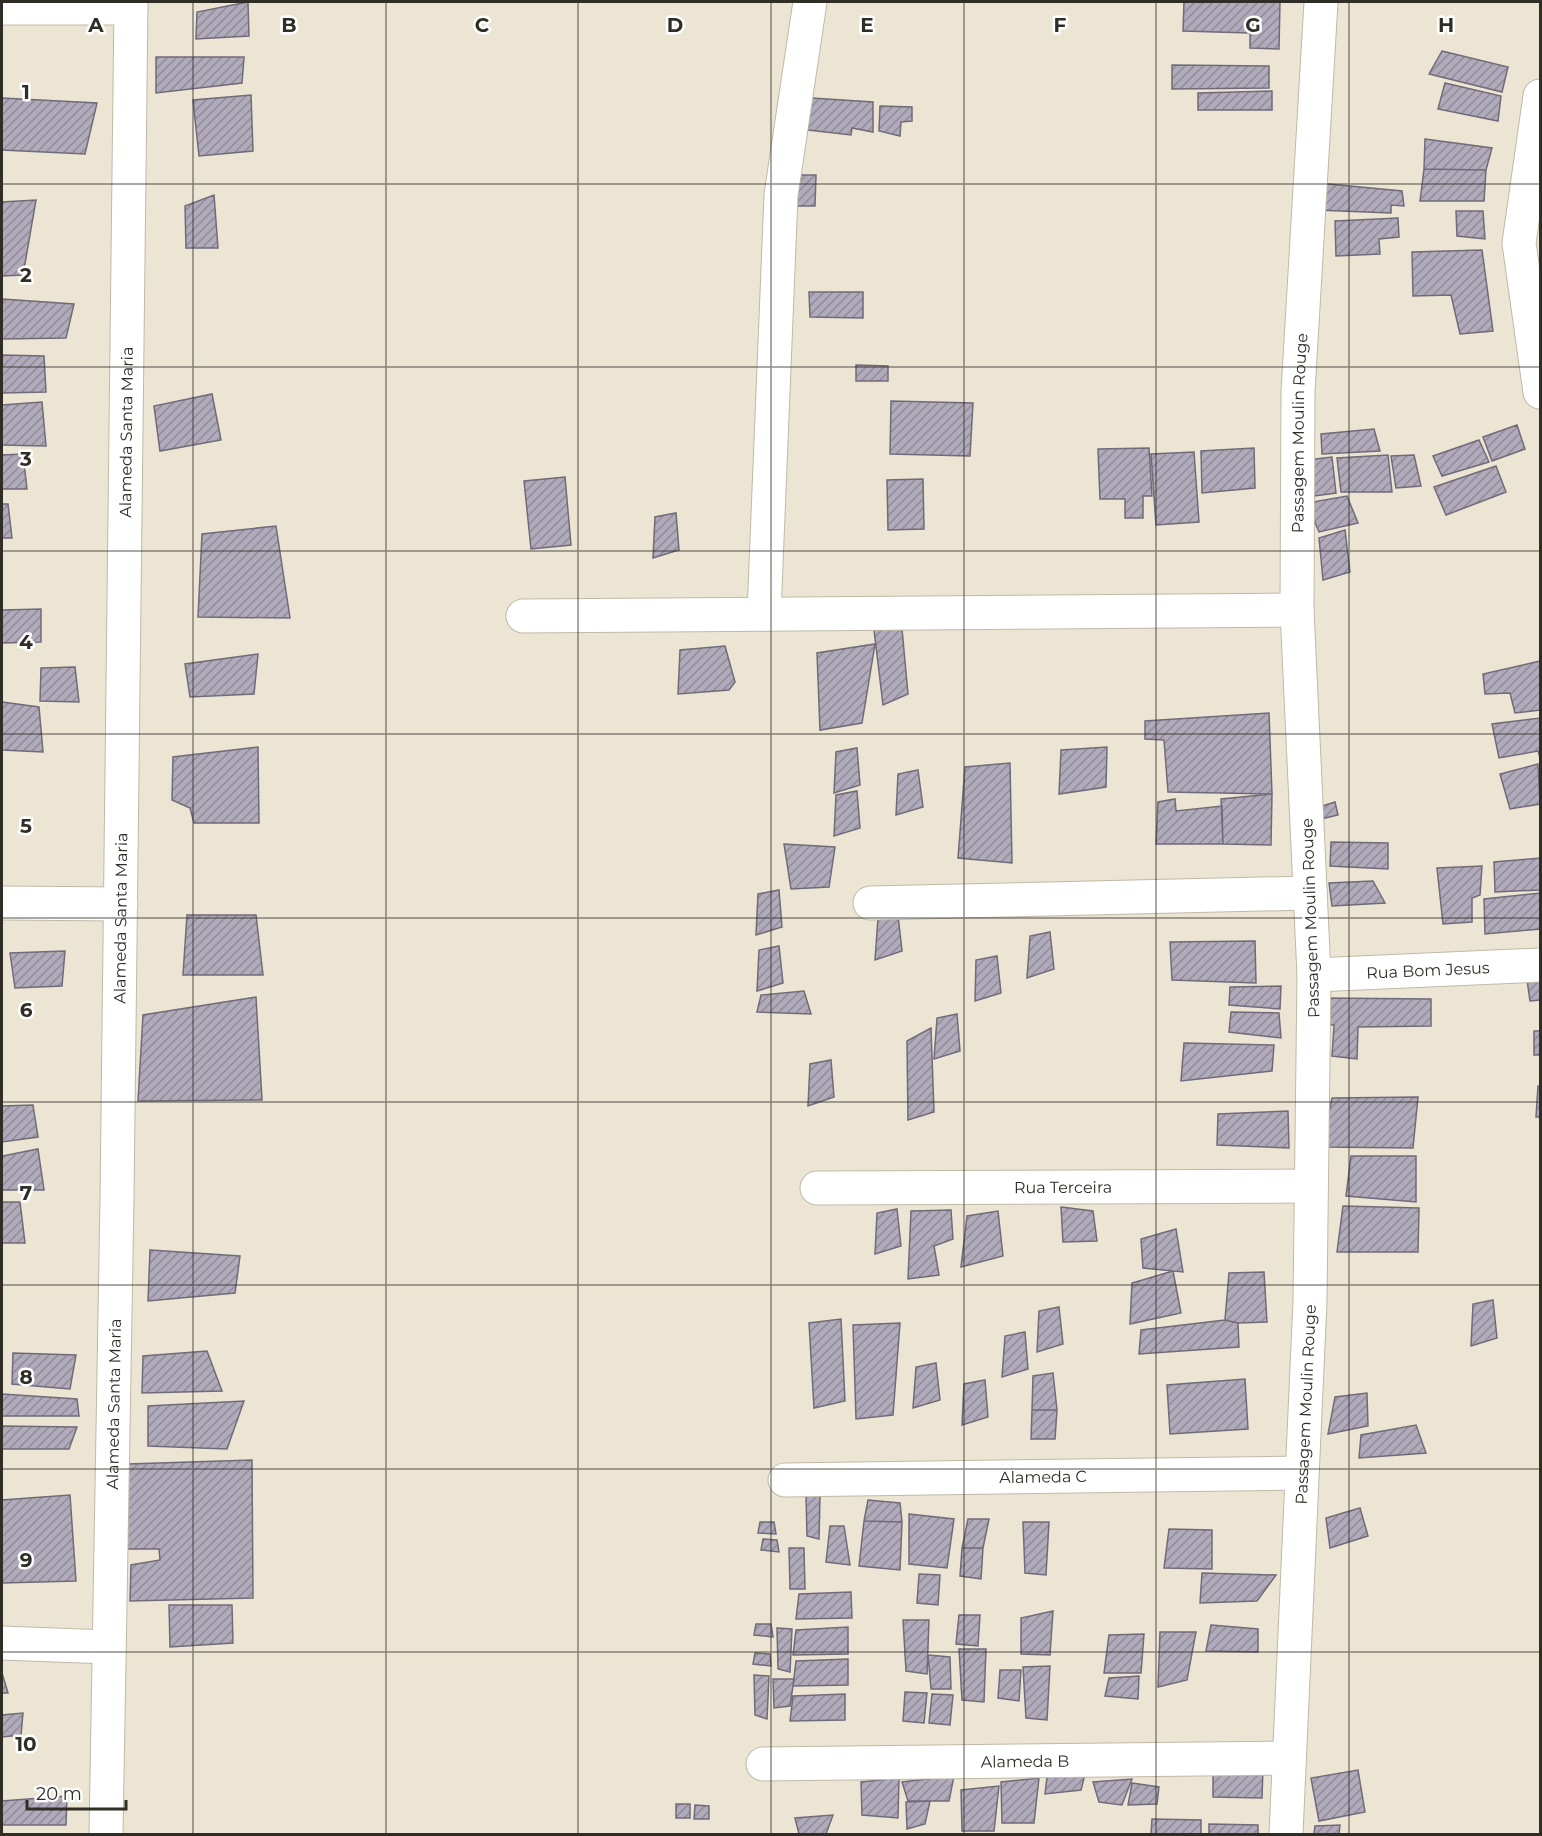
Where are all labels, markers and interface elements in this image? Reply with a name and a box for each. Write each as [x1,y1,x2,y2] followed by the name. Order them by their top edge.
[87,13,104,37] text: A
[281,13,297,37] text: B
[475,13,490,37] text: C
[667,13,683,37] text: D
[860,13,874,37] text: E
[1054,13,1067,37] text: F
[1245,13,1261,37] text: G
[1438,13,1454,37] text: H
[22,80,30,104] text: 1
[20,263,32,287] text: 2
[1288,332,1311,533] street label: Passagem Moulin Rouge
[116,346,137,518] street label: Alameda Santa Maria
[19,447,32,471] text: 3
[19,630,33,654] text: 4
[20,814,32,838] text: 5
[1298,818,1323,1018] street label: Passagem Moulin Rouge
[110,832,131,1004] street label: Alameda Santa Maria
[1366,958,1490,983] street label: Rua Bom Jesus
[20,998,33,1022] text: 6
[1014,1178,1112,1197] street label: Rua Terceira
[20,1181,32,1205] text: 7
[1292,1304,1320,1505] street label: Passagem Moulin Rouge
[103,1318,125,1490] street label: Alameda Santa Maria
[19,1365,33,1389] text: 8
[999,1467,1087,1487] street label: Alameda C
[20,1548,32,1572] text: 9
[15,1732,37,1756] text: 10
[981,1752,1069,1772] street label: Alameda B
[27,1773,126,1811] scale bar
[36,1783,82,1805] text: 20 m

